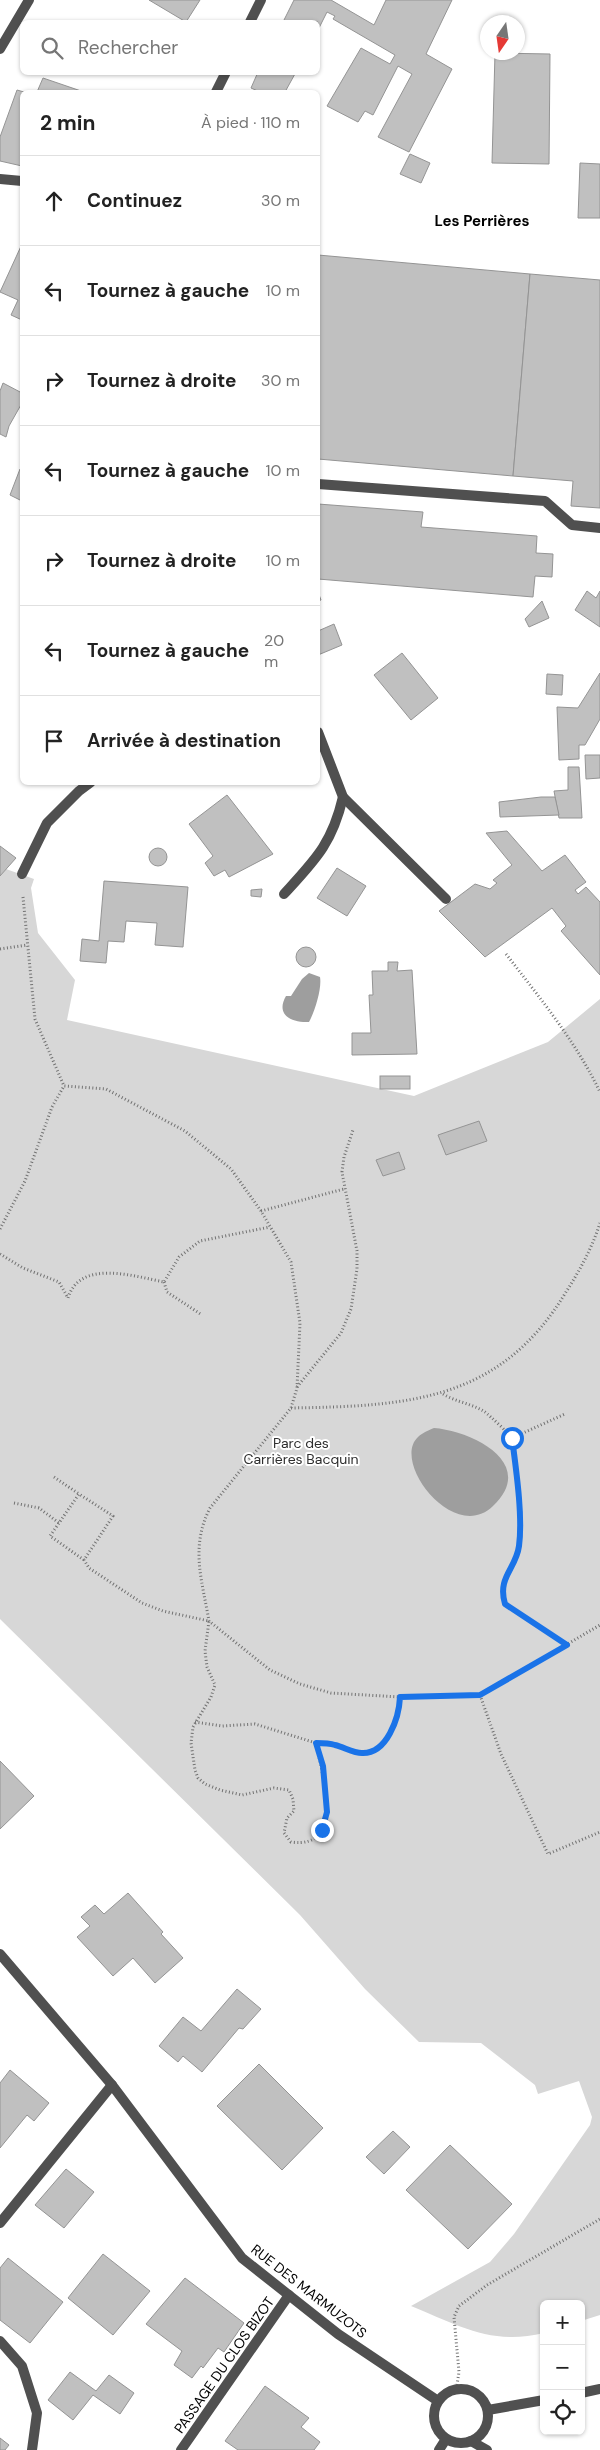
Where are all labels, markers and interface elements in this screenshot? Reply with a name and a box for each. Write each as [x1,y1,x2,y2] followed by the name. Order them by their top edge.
[480,15,525,60] north arrow
[20,20,320,75] search box
[38,34,66,62] icon: search
[78,35,178,60] text: Rechercher
[40,109,96,137] text: 2 min
[201,112,300,133] text: À pied · 110 m
[40,187,68,215] icon: ahead
[87,188,182,213] text: Continuez
[261,190,300,211] text: 30 m
[435,211,529,231] district label: Les Perrières
[40,277,68,305] icon: left
[87,278,249,303] text: Tournez à gauche
[266,280,300,301] text: 10 m
[40,367,68,395] icon: right
[87,368,237,393] text: Tournez à droite
[261,370,300,391] text: 30 m
[40,457,68,485] icon: left
[87,458,249,483] text: Tournez à gauche
[266,460,300,481] text: 10 m
[40,547,68,575] icon: right
[87,548,237,573] text: Tournez à droite
[266,550,300,571] text: 10 m
[264,630,284,672] text: 20 m
[40,637,68,665] icon: left
[87,638,249,663] text: Tournez à gauche
[40,727,68,755] icon: arrive
[87,728,281,753] text: Arrivée à destination
[501,1427,524,1450] route start
[243,1434,359,1468] park label: Parc des Carrières Bacquin
[311,1819,334,1842] route end
[247,2240,371,2342] street label: RUE DES MARMUZOTS
[170,2293,278,2437] street label: PASSAGE DU CLOS BIZOT
[540,2300,585,2435] map controls
[540,2300,585,2345] button: +
[540,2345,585,2390] button: −
[540,2390,585,2435] button: locate

